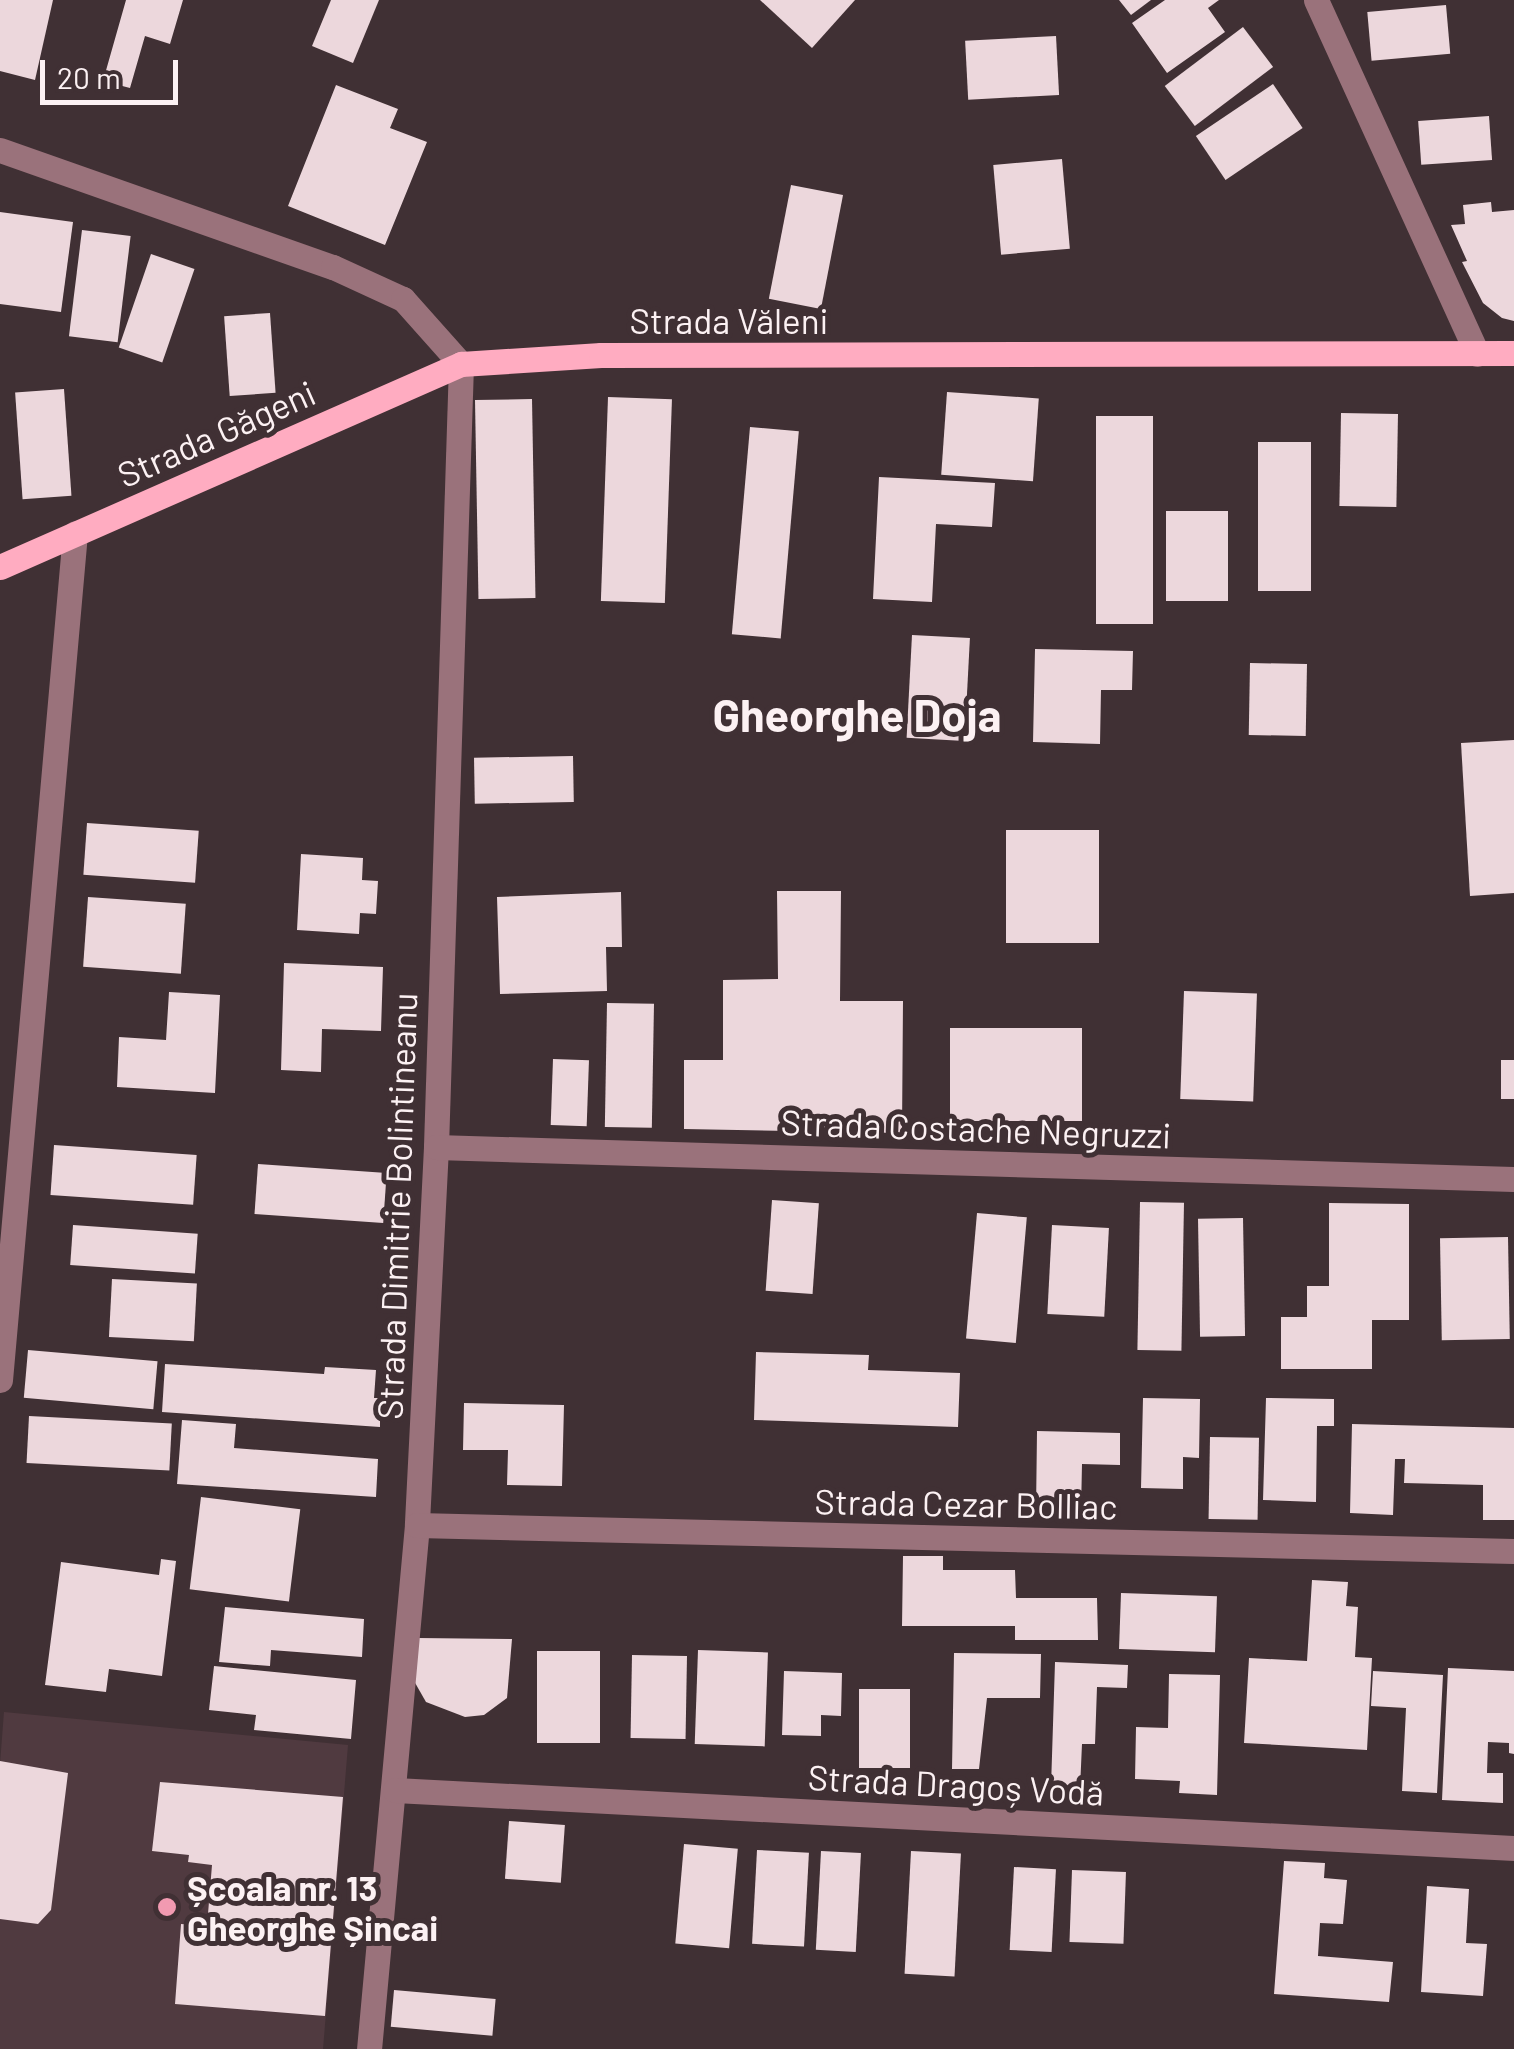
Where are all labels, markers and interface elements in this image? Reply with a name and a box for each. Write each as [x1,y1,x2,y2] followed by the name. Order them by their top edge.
[45,40,182,102] scale bar
[57,59,121,95] text: 20 m
[629,299,829,341] street label: Strada Văleni
[111,371,321,495] street label: Strada Găgeni
[713,688,1001,742] district label: Gheorghe Doja
[368,992,424,1420] street label: Strada Dimitrie Bolintineanu
[780,1100,1172,1156] street label: Strada Costache Negruzzi
[814,1479,1118,1527] street label: Strada Cezar Bolliac
[807,1755,1105,1813] street label: Strada Dragoș Vodă
[187,1866,438,1948] place label: Școala nr. 13 Gheorghe Șincai
[156,1896,178,1918] marker: Școala nr. 13 Gheorghe Șincai

